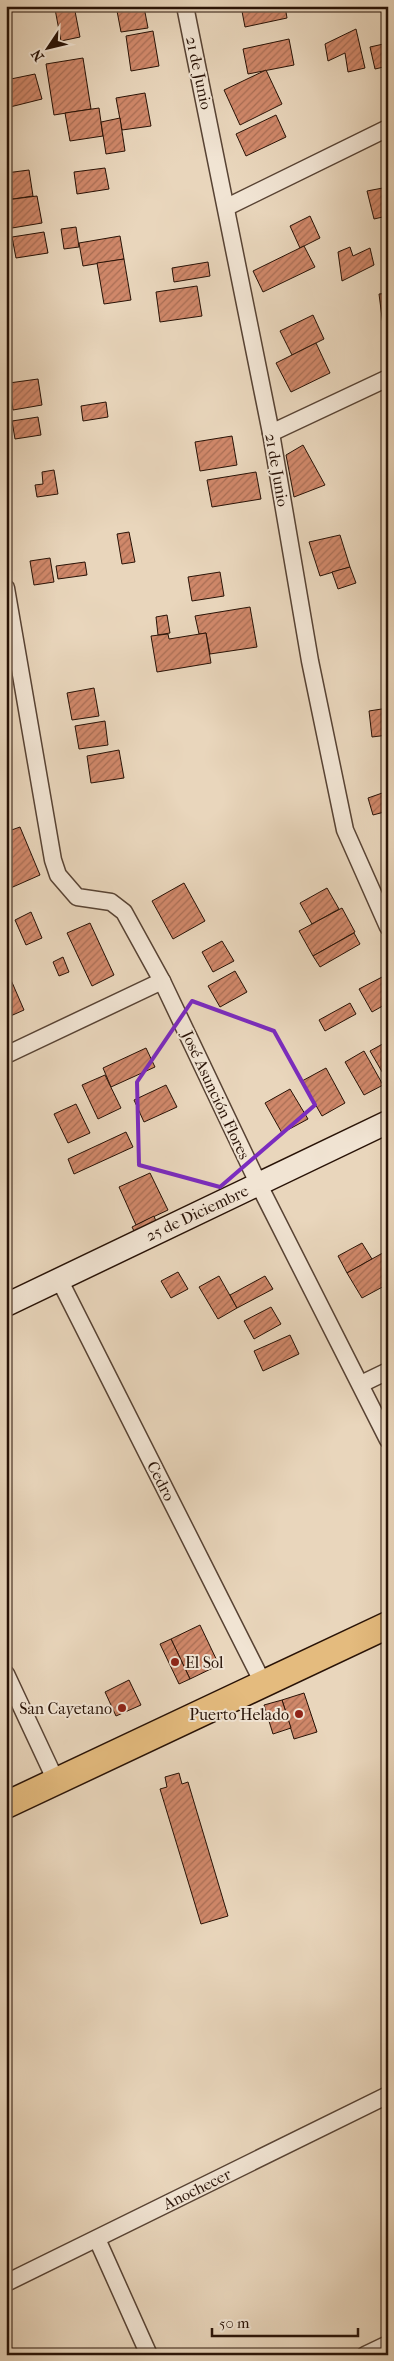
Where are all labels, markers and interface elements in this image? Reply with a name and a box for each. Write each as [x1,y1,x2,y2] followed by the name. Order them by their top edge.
[22,22,72,72] north arrow
[182,35,216,111] street label: 21 de Junio
[28,46,48,64] text: N
[261,432,293,508] street label: 21 de Junio
[177,1026,254,1162] street label: José Asunción Flores
[143,1181,251,1245] street label: 25 de Diciembre
[143,1458,179,1504] street label: Cedro
[185,1653,224,1672] place label: El Sol
[169,1656,181,1668] marker: El Sol
[19,1699,112,1718] place label: San Cayetano
[116,1702,128,1714] marker: San Cayetano
[189,1705,289,1724] place label: Puerto Helado
[293,1708,305,1720] marker: Puerto Helado
[159,2164,234,2214] street label: Anochecer
[212,2306,358,2338] scale bar
[219,2314,250,2332] text: 50 m

